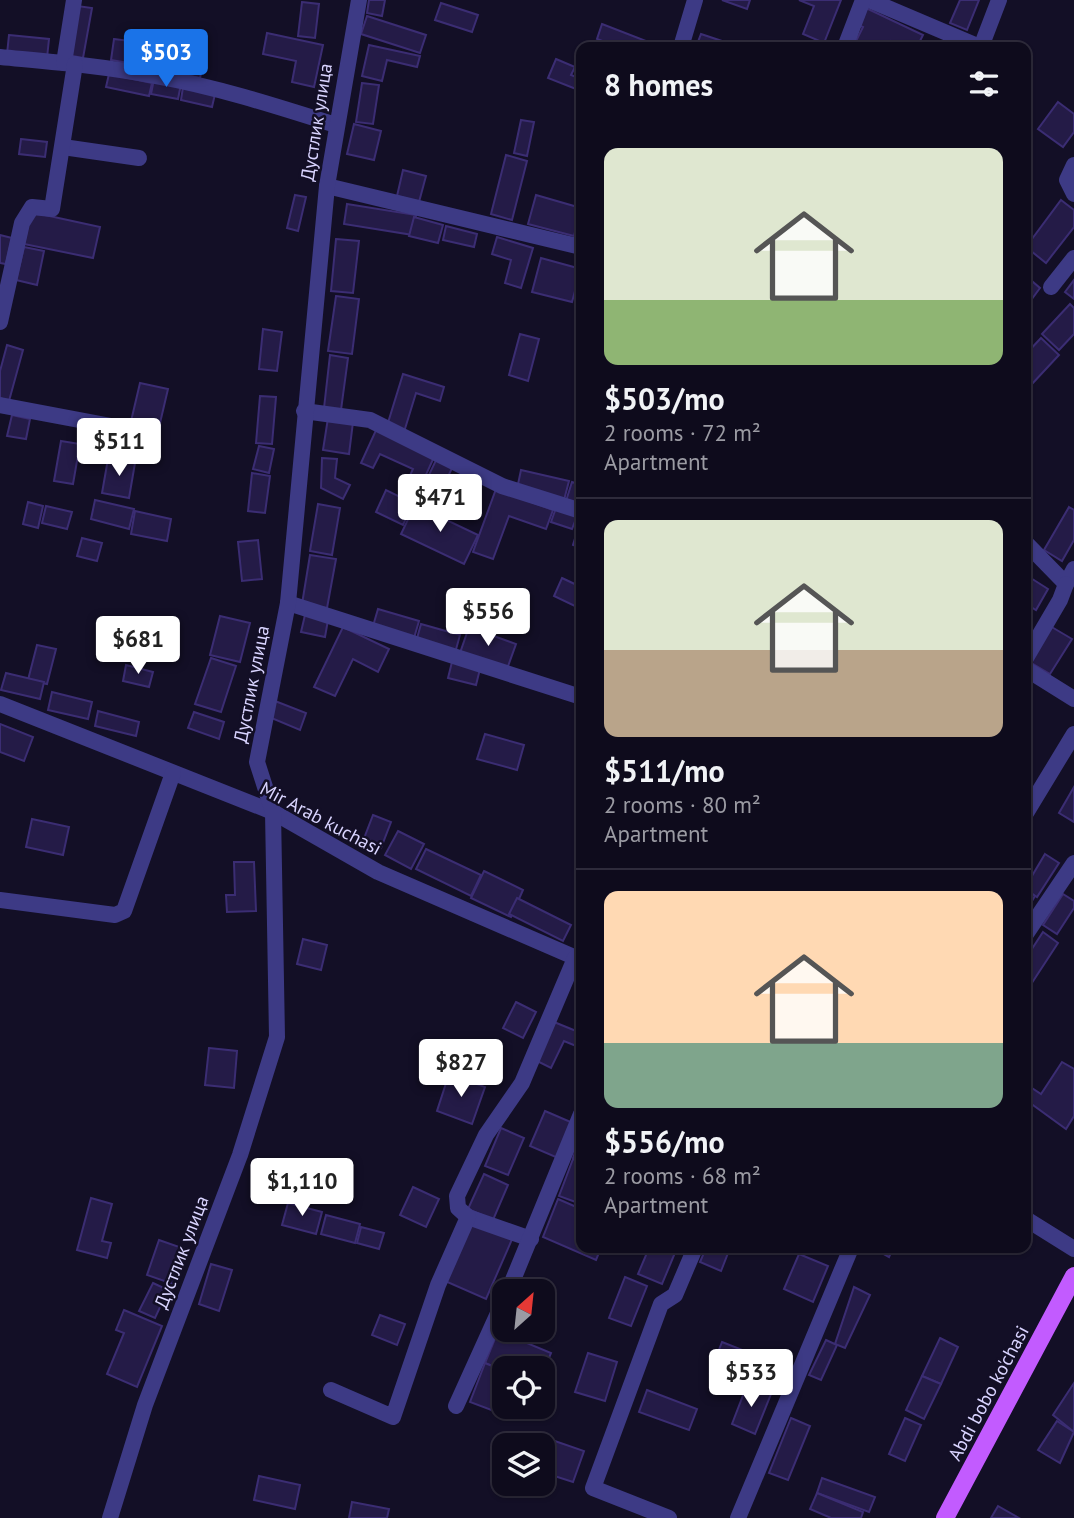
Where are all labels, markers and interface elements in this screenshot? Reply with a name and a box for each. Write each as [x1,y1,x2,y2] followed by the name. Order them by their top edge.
[125,29,207,89] pin: $503
[140,37,192,66] text: $503
[295,61,337,183] street label: Дустлик улица
[604,65,713,104] text: 8 homes
[965,65,1003,103] icon: filters
[741,193,867,319] icon: home
[604,379,725,418] text: $503/mo
[604,418,761,447] text: 2 rooms · 72 m²
[78,419,160,478] pin: $511
[93,426,145,455] text: $511
[604,447,708,476] text: Apartment
[399,475,481,534] pin: $471
[414,482,466,511] text: $471
[741,565,867,691] icon: home
[447,588,529,648] pin: $556
[462,596,514,625] text: $556
[97,616,179,676] pin: $681
[228,623,274,745] street label: Дустлик улица
[112,624,164,653] text: $681
[604,751,725,790] text: $511/mo
[256,776,386,860] street label: Mir Arab kuchasi
[604,790,761,819] text: 2 rooms · 80 m²
[604,819,708,848] text: Apartment
[741,936,867,1062] icon: home
[420,1040,502,1099] pin: $827
[435,1047,487,1076] text: $827
[604,1122,725,1161] text: $556/mo
[245,1158,359,1218] pin: $1,110
[604,1161,761,1190] text: 2 rooms · 68 m²
[266,1166,338,1195] text: $1,110
[604,1190,708,1219] text: Apartment
[148,1192,214,1312] street label: Дустлик улица
[492,1279,555,1342] north arrow
[492,1279,555,1496] map controls
[942,1321,1034,1465] street label: Abdi bobo ko'chasi
[710,1350,792,1409] pin: $533
[492,1356,555,1419] button: locate
[725,1357,777,1386] text: $533
[492,1433,555,1496] button: layers

